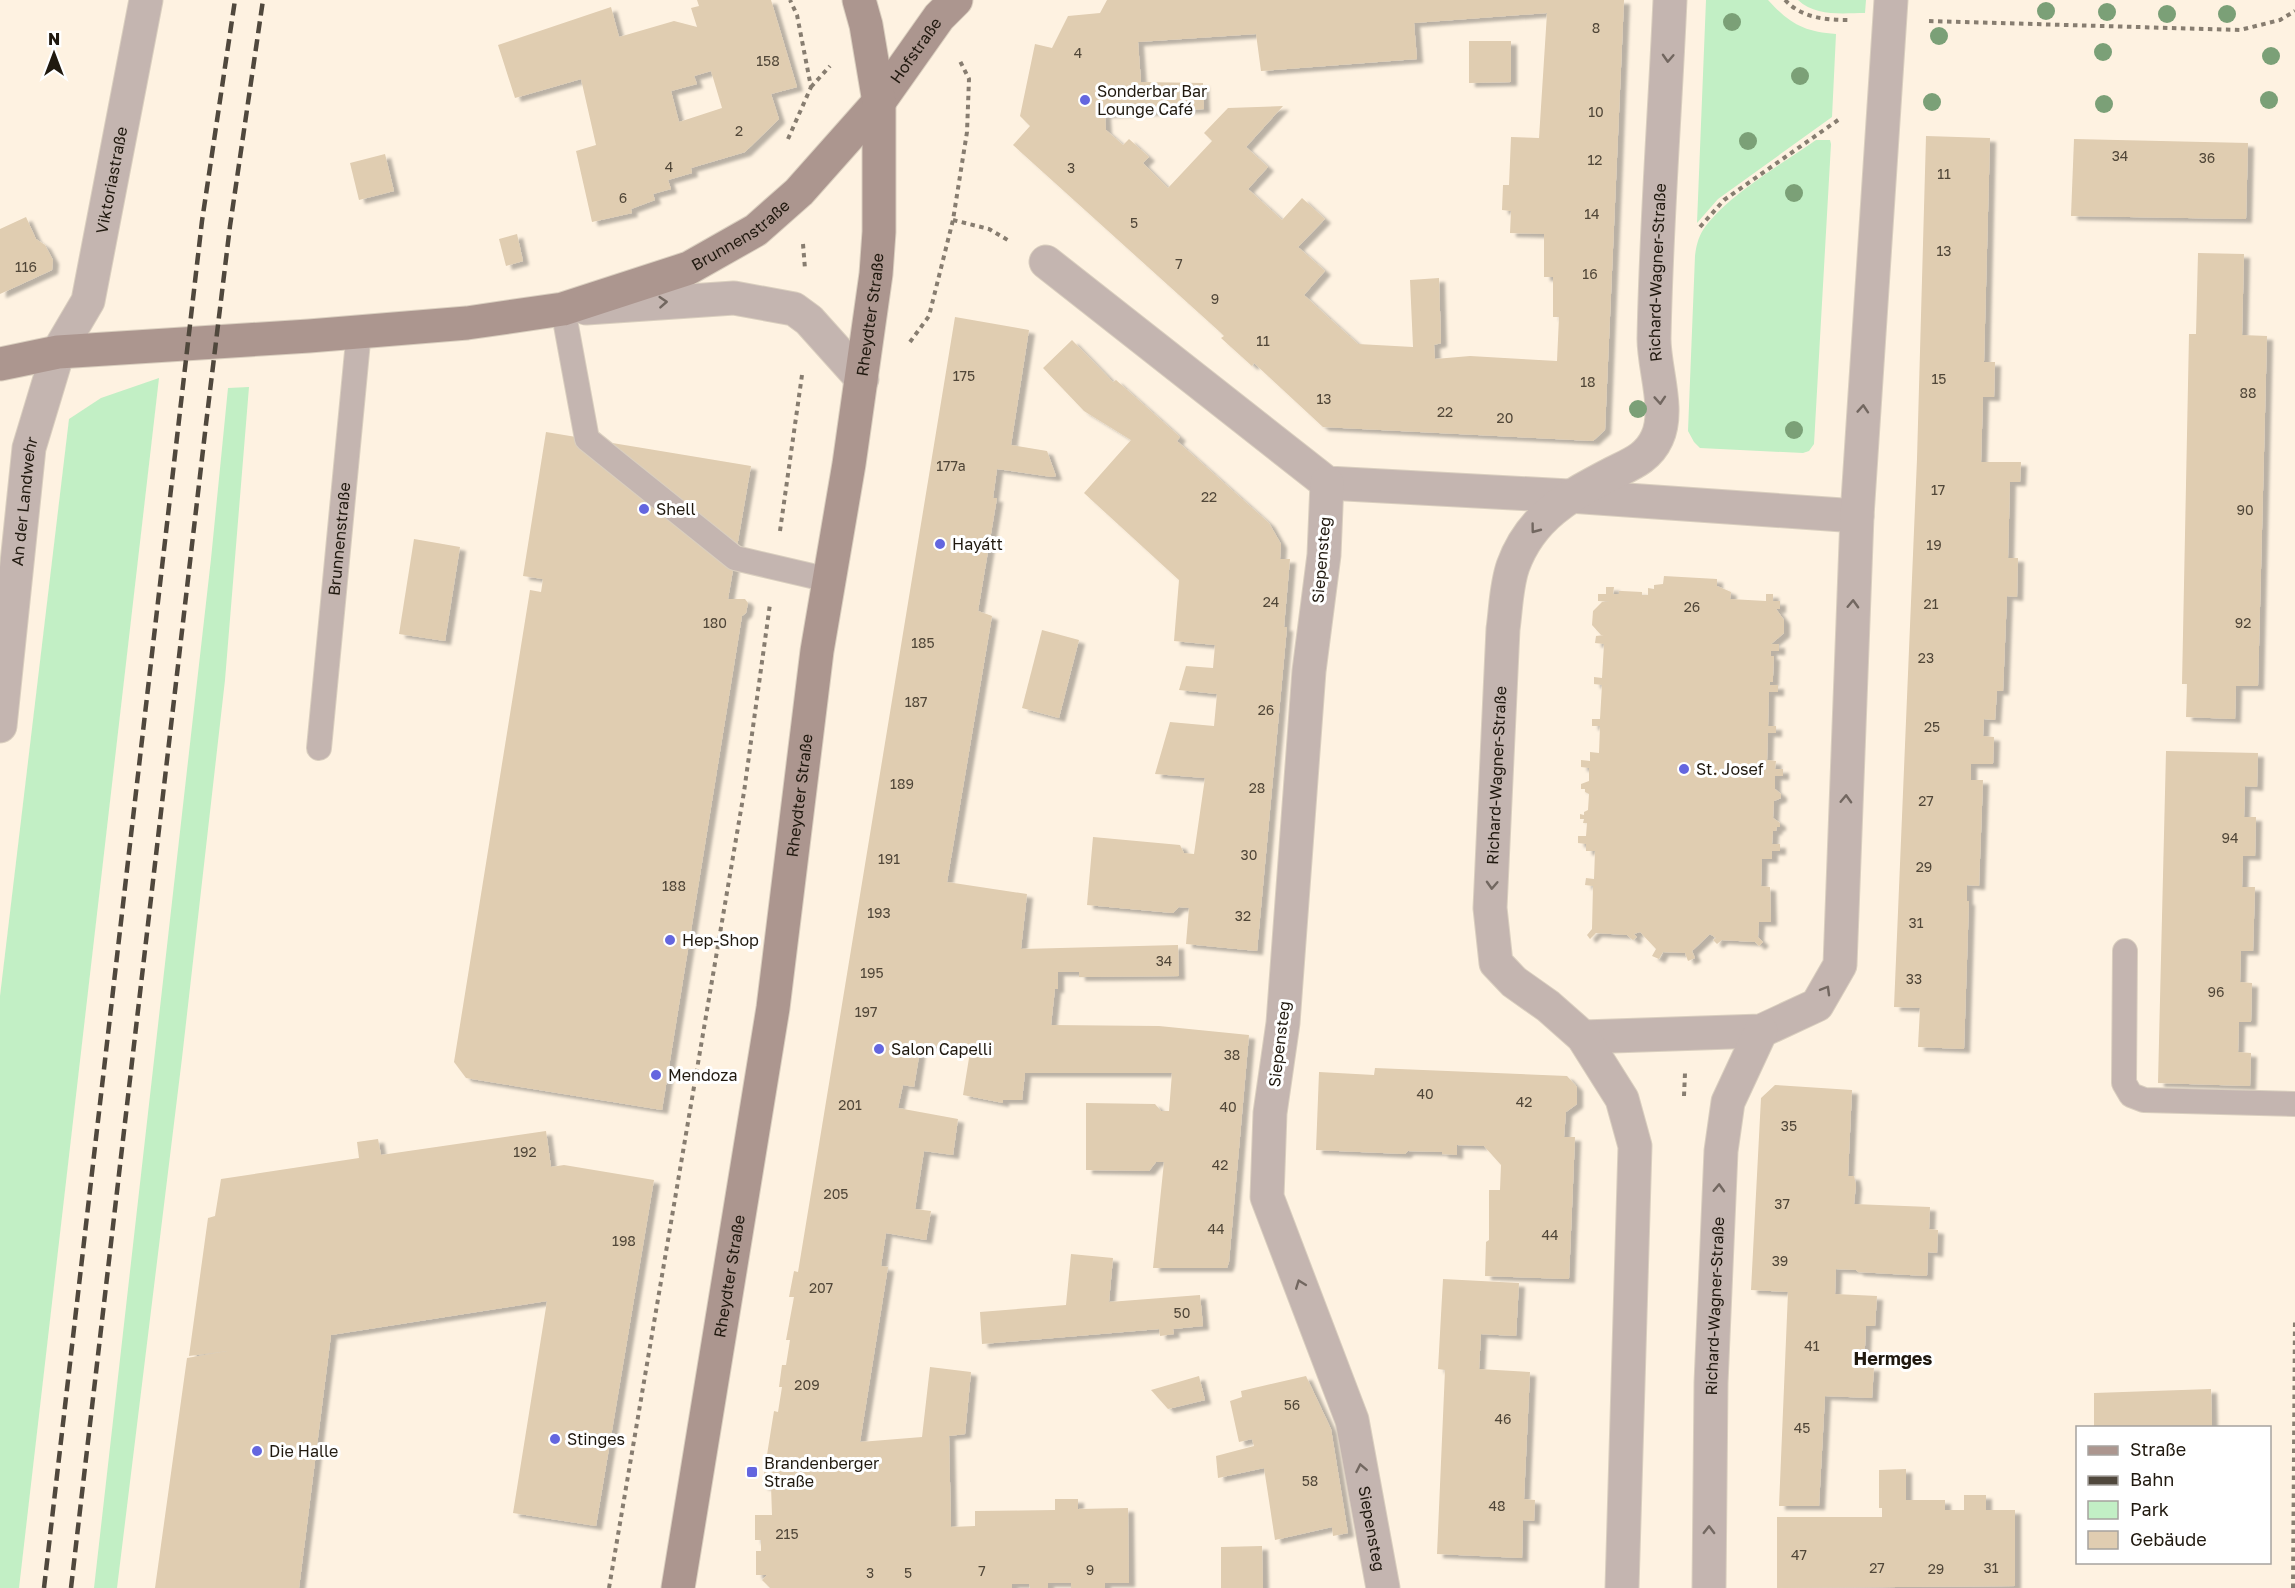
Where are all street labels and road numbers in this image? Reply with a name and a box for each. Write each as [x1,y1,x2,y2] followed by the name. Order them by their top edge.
[885,13,946,87] street label: Hofstraße
[91,125,131,235] street label: Viktoriastraße
[1644,183,1670,363] street label: Richard-Wagner-Straße
[688,195,794,275] street label: Brunnenstraße
[852,252,887,378] street label: Rheydter Straße
[7,434,42,567] street label: An der Landwehr
[324,481,354,597] street label: Brunnenstraße
[1307,516,1335,604] street label: Siepensteg
[1482,685,1510,865] street label: Richard-Wagner-Straße
[782,732,817,858] street label: Rheydter Straße
[1264,1000,1294,1088] street label: Siepensteg
[709,1213,749,1339] street label: Rheydter Straße
[1701,1216,1728,1396] street label: Richard-Wagner-Straße
[1354,1484,1390,1573] street label: Siepensteg

